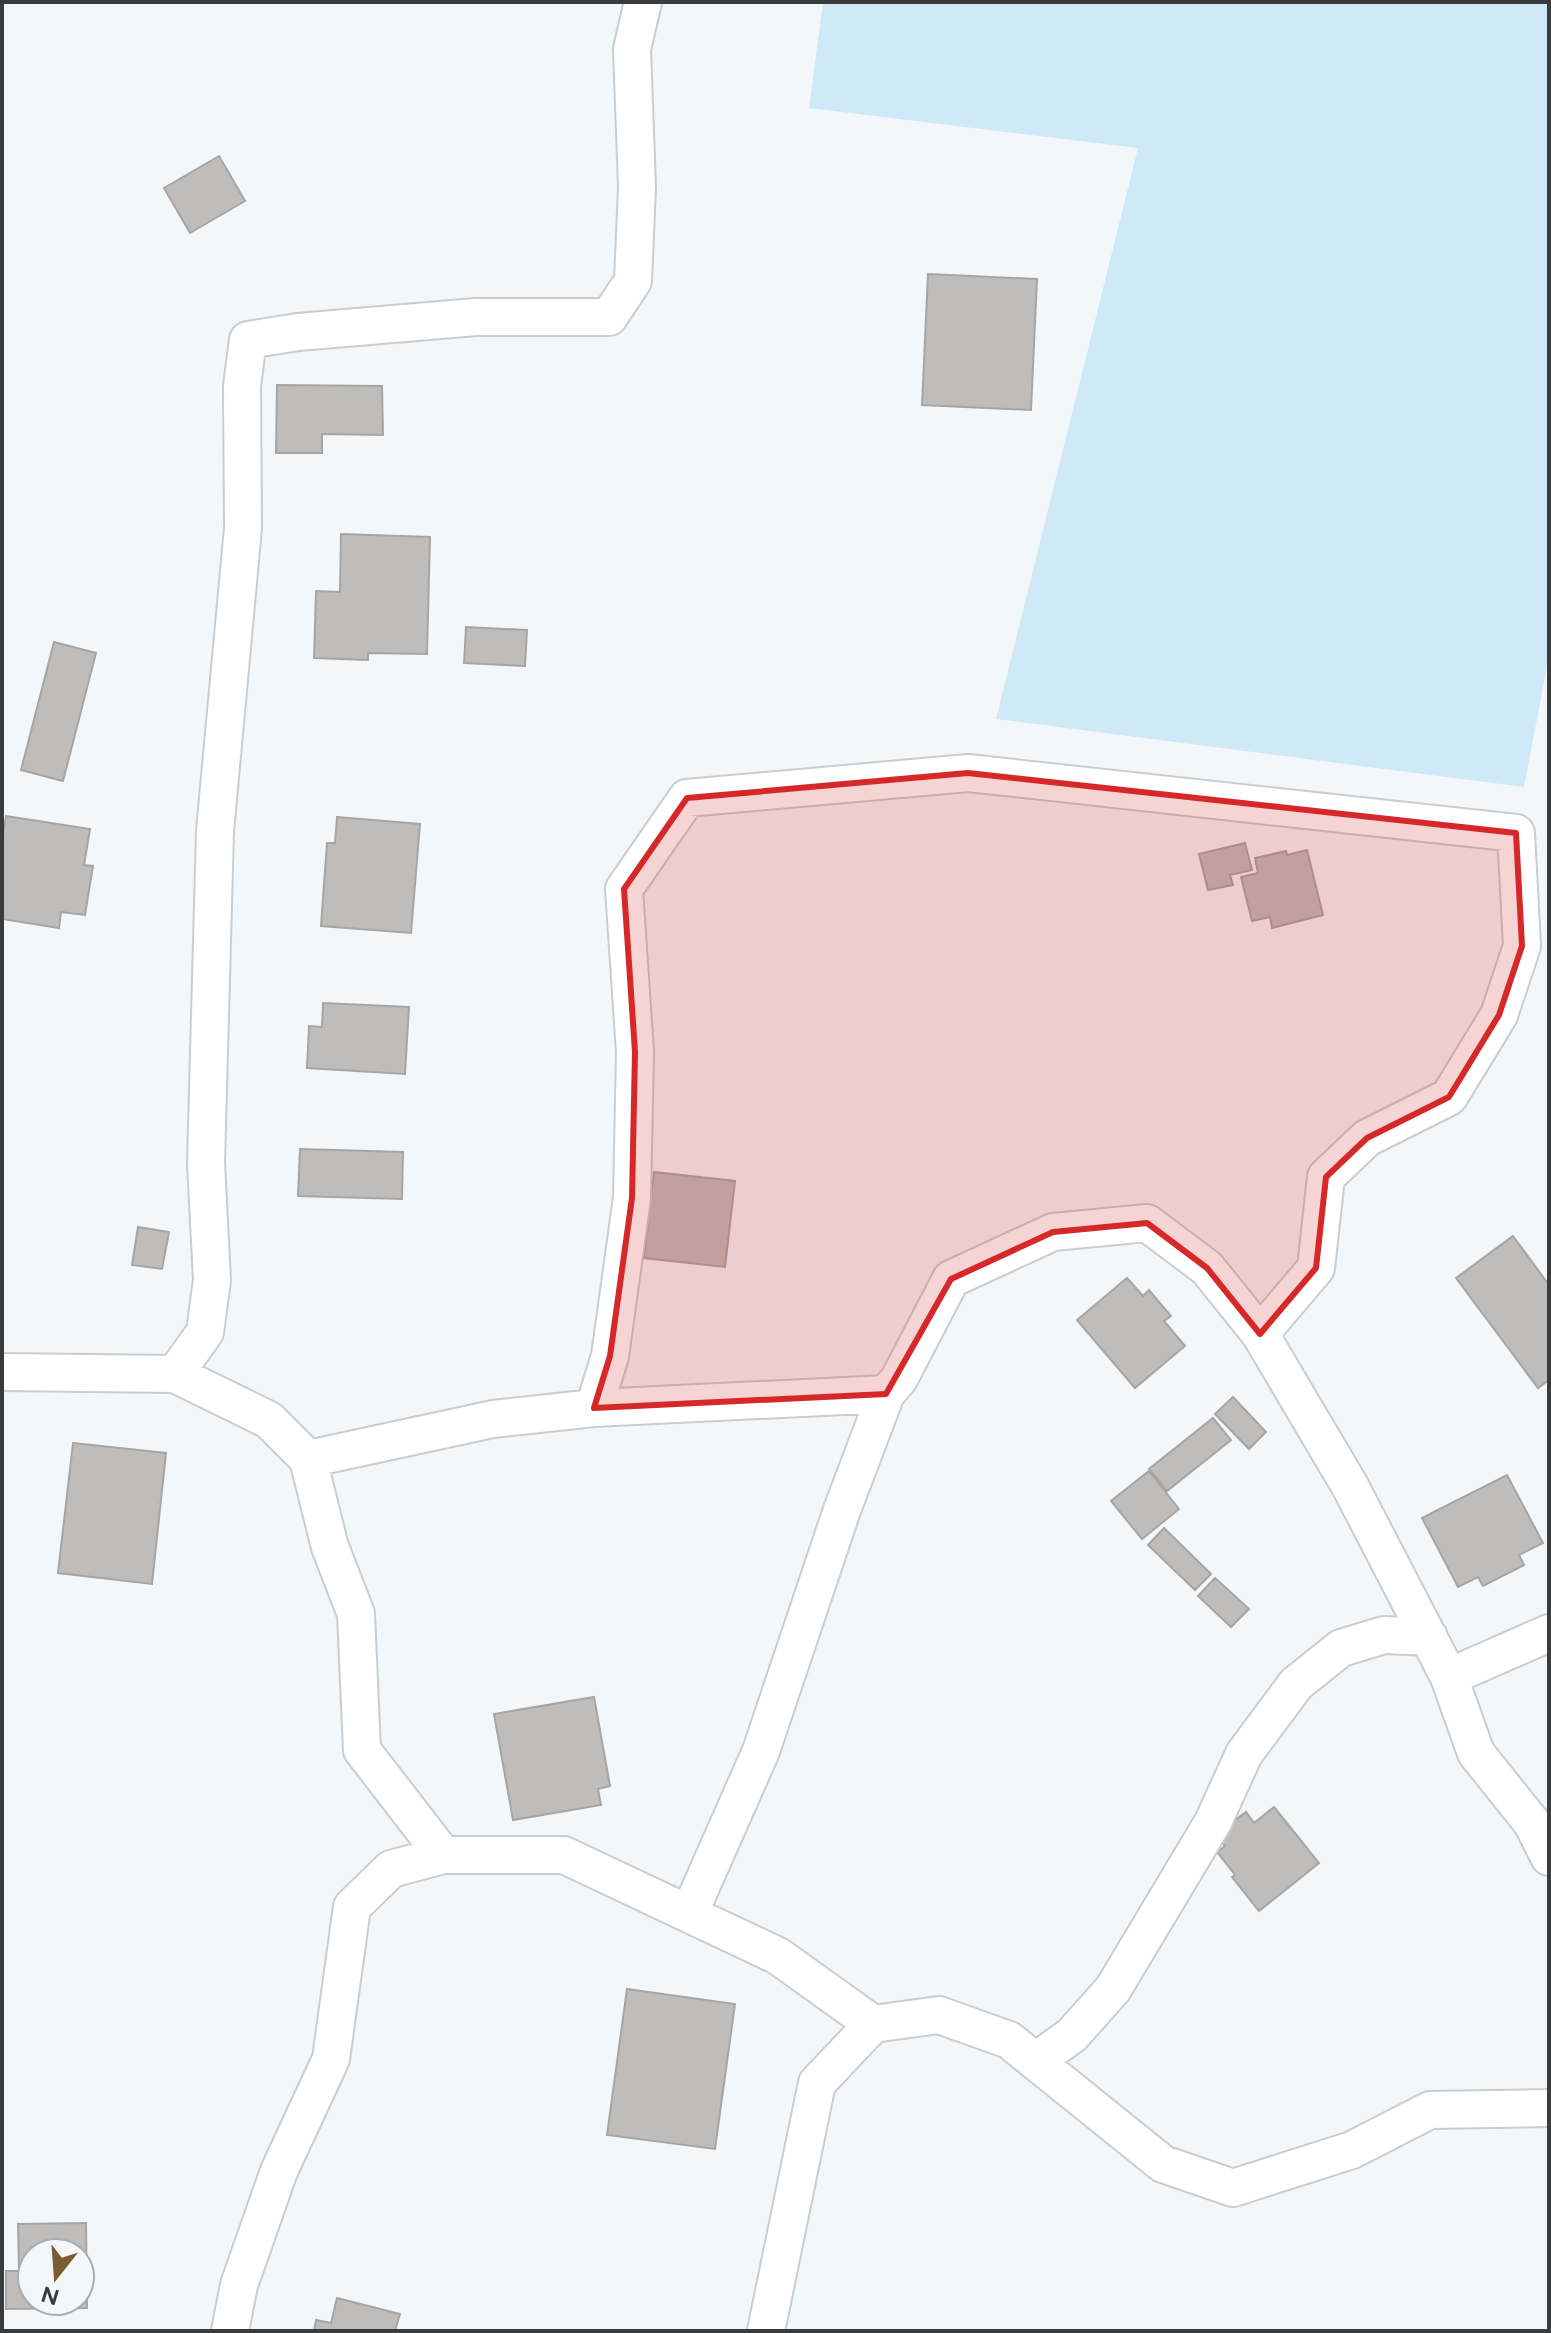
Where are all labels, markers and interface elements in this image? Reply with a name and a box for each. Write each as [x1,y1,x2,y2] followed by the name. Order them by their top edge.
[16,2237,96,2317] north arrow
[38,2280,62,2311] text: N

